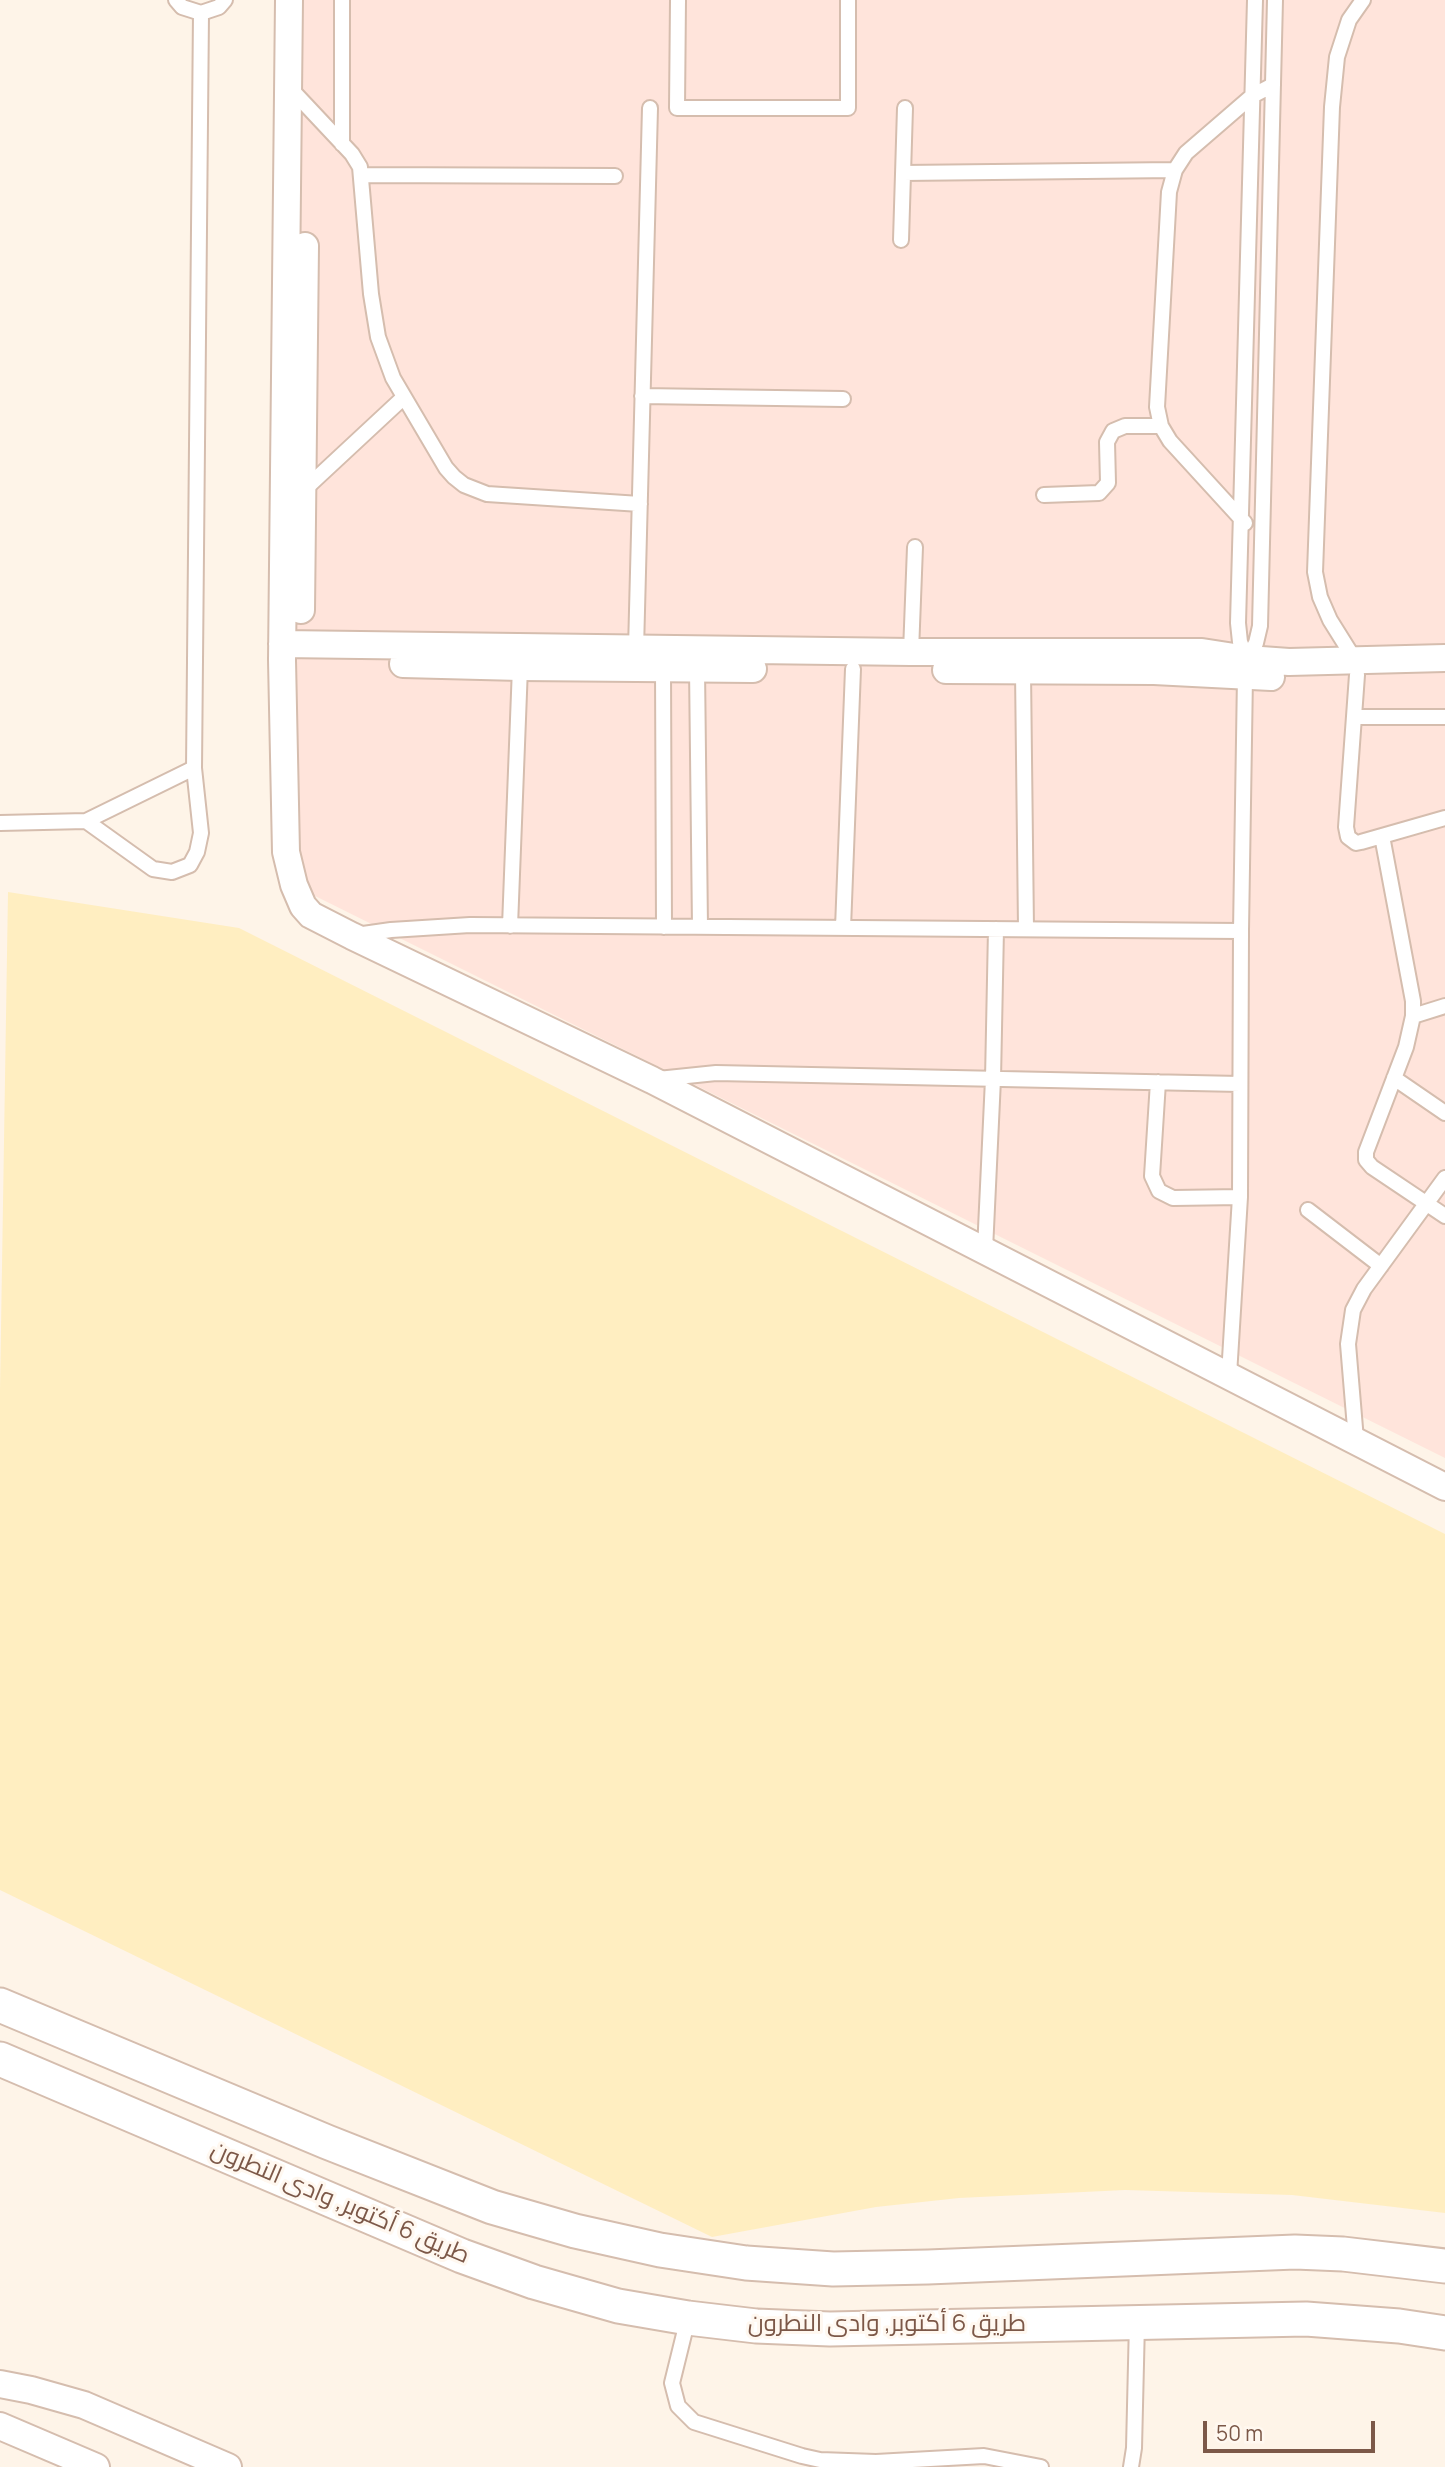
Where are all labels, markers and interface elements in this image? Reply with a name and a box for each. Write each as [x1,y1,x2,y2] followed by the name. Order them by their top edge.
[206,2135,474,2271] street label: طريق 6 أكتوبر, وادى النطرون
[748,2310,1026,2338] street label: طريق 6 أكتوبر, وادى النطرون
[1207,2408,1378,2452] scale bar
[1216,2419,1263,2447] text: 50 m

